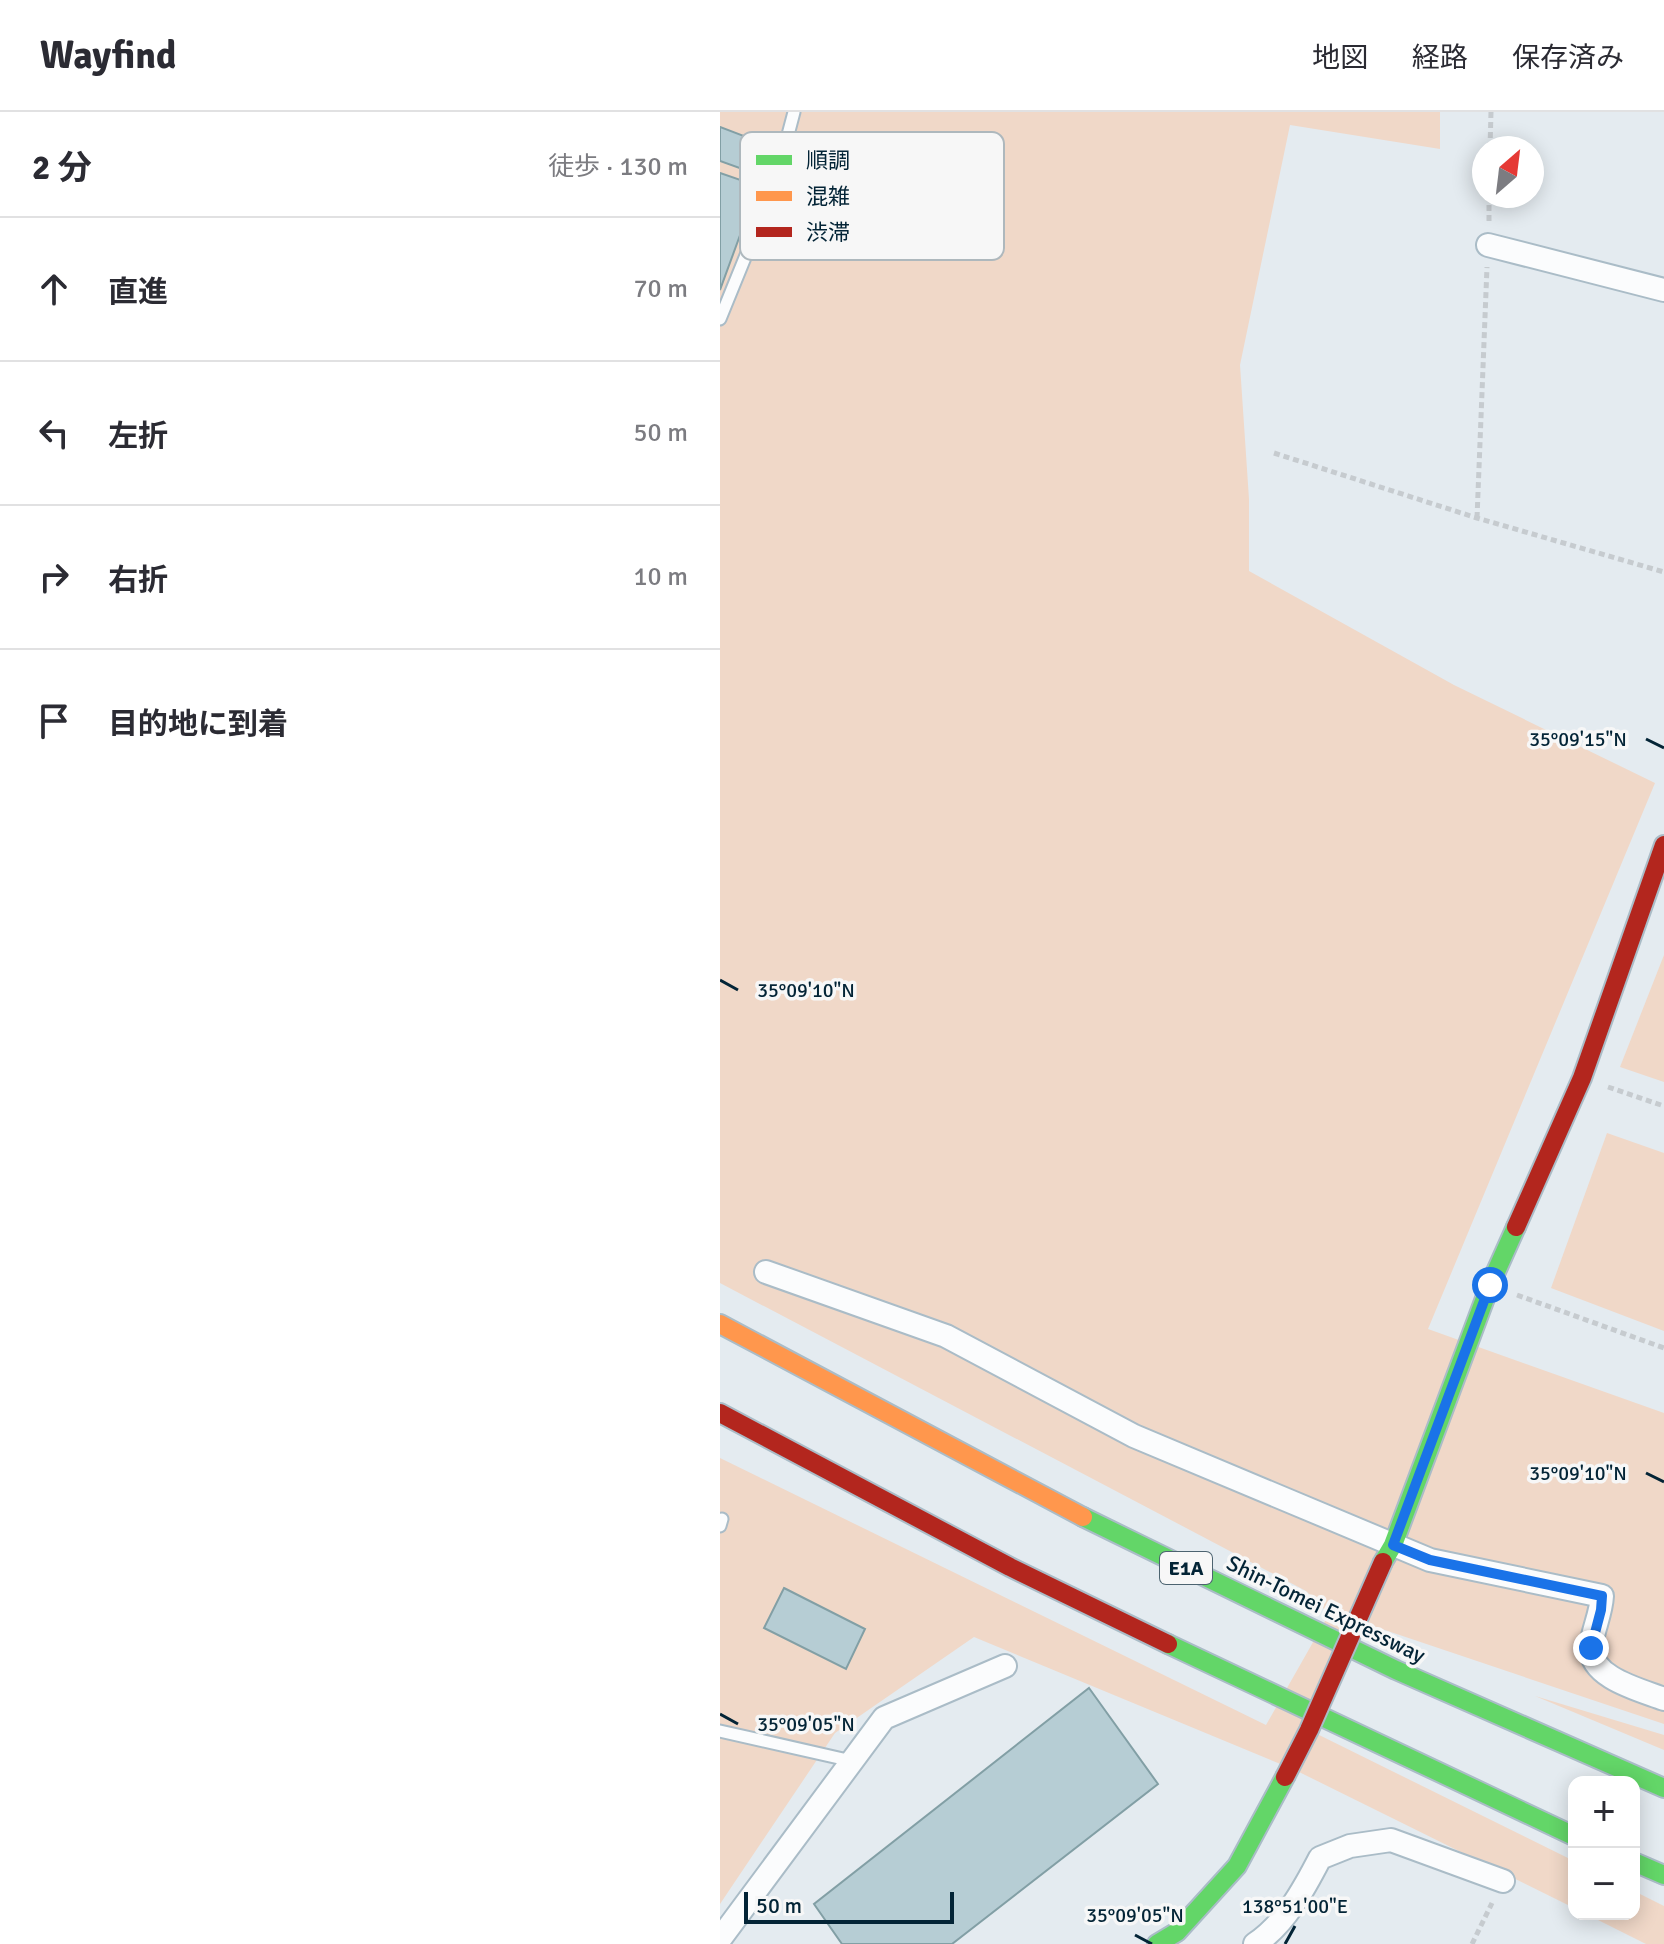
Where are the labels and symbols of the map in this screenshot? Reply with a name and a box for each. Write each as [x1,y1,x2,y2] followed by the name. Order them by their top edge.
[740,132,1004,260] legend
[1472,136,1544,208] north arrow
[806,147,850,174] text: 順調
[806,183,850,210] text: 混雑
[806,219,850,246] text: 渋滞
[1529,727,1627,752] text: 35°09'15"N
[757,978,855,1003] text: 35°09'10"N
[1472,1267,1508,1303] route start
[1529,1461,1627,1486] text: 35°09'10"N
[1222,1549,1430,1669] street label: Shin-Tomei Expressway
[1160,1552,1212,1584] road number: E1A
[1573,1630,1609,1666] route end
[757,1712,855,1737] text: 35°09'05"N
[744,1888,954,1924] scale bar
[1242,1894,1348,1919] text: 138°51'00"E
[1086,1903,1184,1928] text: 35°09'05"N

